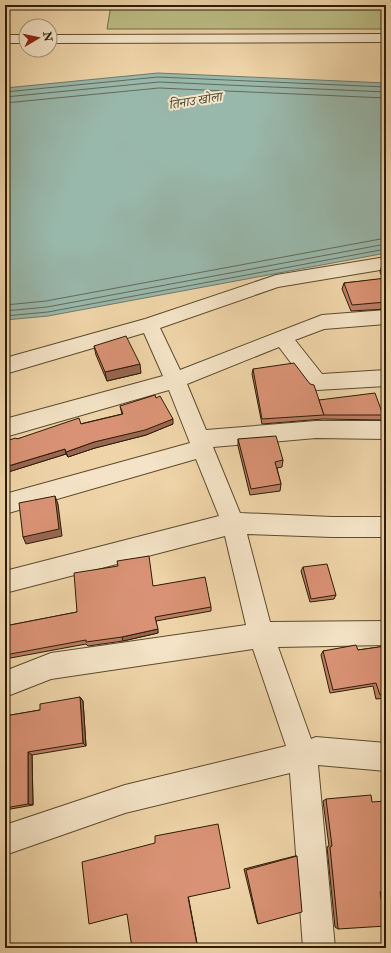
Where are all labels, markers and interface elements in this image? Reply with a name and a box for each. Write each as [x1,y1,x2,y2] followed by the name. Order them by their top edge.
[18,18,58,58] north arrow
[40,30,55,44] text: N
[167,88,226,113] water label: तिनाउ खोला

